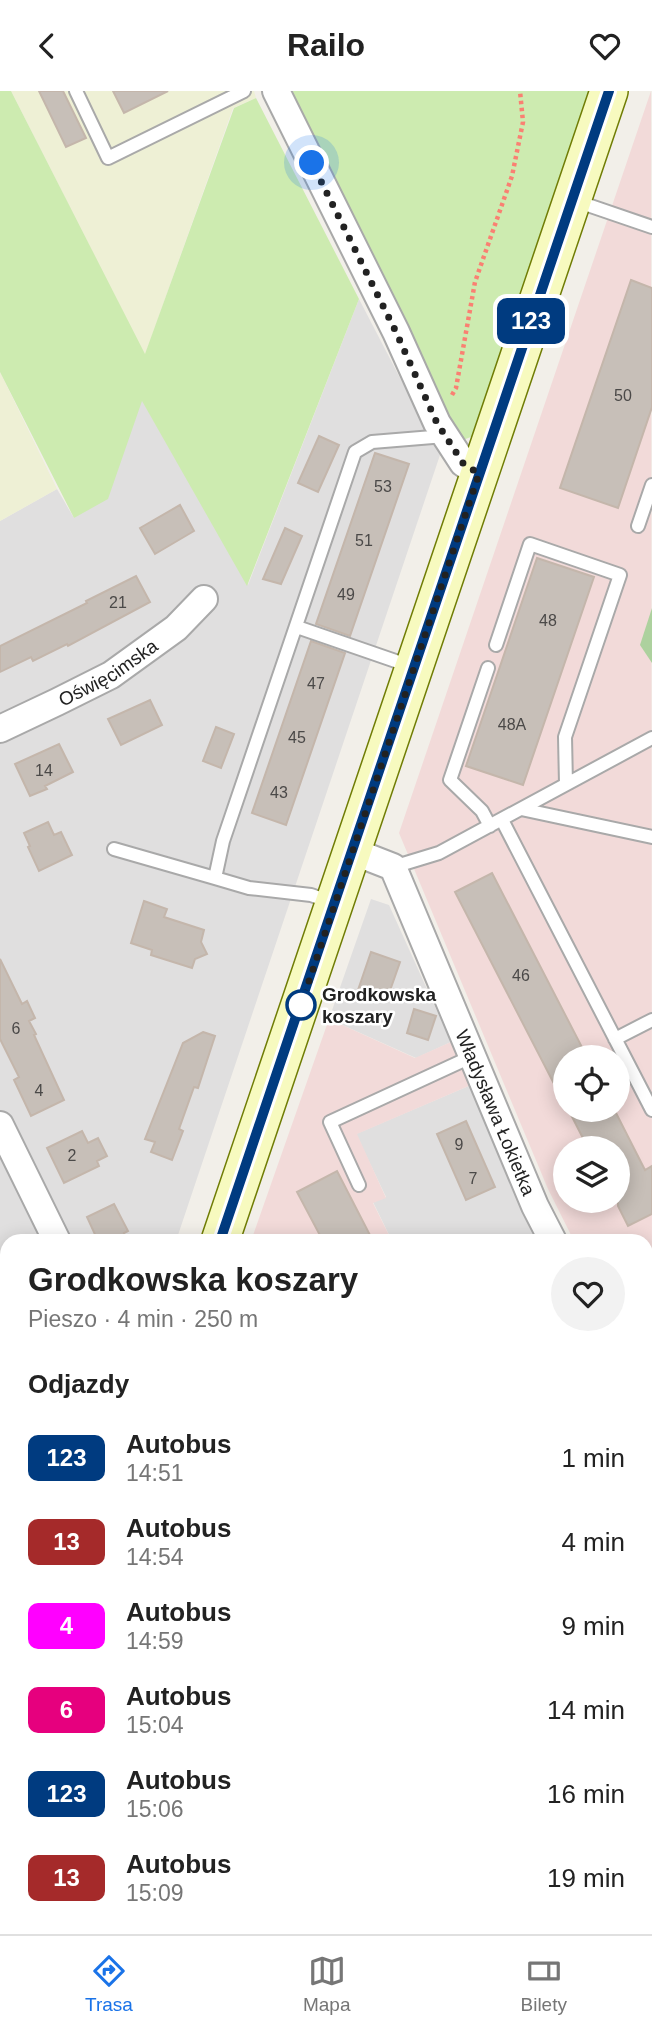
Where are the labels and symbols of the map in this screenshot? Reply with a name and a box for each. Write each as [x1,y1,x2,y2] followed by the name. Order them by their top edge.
[294,145,329,180] your location
[491,298,571,344] line badge: 123
[614,387,632,404] house number: 50
[374,478,392,495] house number: 53
[355,532,373,549] house number: 51
[337,586,355,603] house number: 49
[109,594,127,611] house number: 21
[539,612,557,629] house number: 48
[55,634,162,710] street label: Oświęcimska
[307,675,325,692] house number: 47
[498,716,527,733] house number: 48A
[288,729,306,746] house number: 45
[35,762,53,779] house number: 14
[270,784,288,801] house number: 43
[512,967,530,984] house number: 46
[322,984,436,1027] place label: Grodkowska koszary
[286,990,316,1020] marker: Grodkowska koszary
[12,1020,21,1037] house number: 6
[452,1026,540,1199] street label: Władysława Łokietka
[35,1082,44,1099] house number: 4
[455,1136,464,1153] house number: 9
[68,1147,77,1164] house number: 2
[469,1170,478,1187] house number: 7

